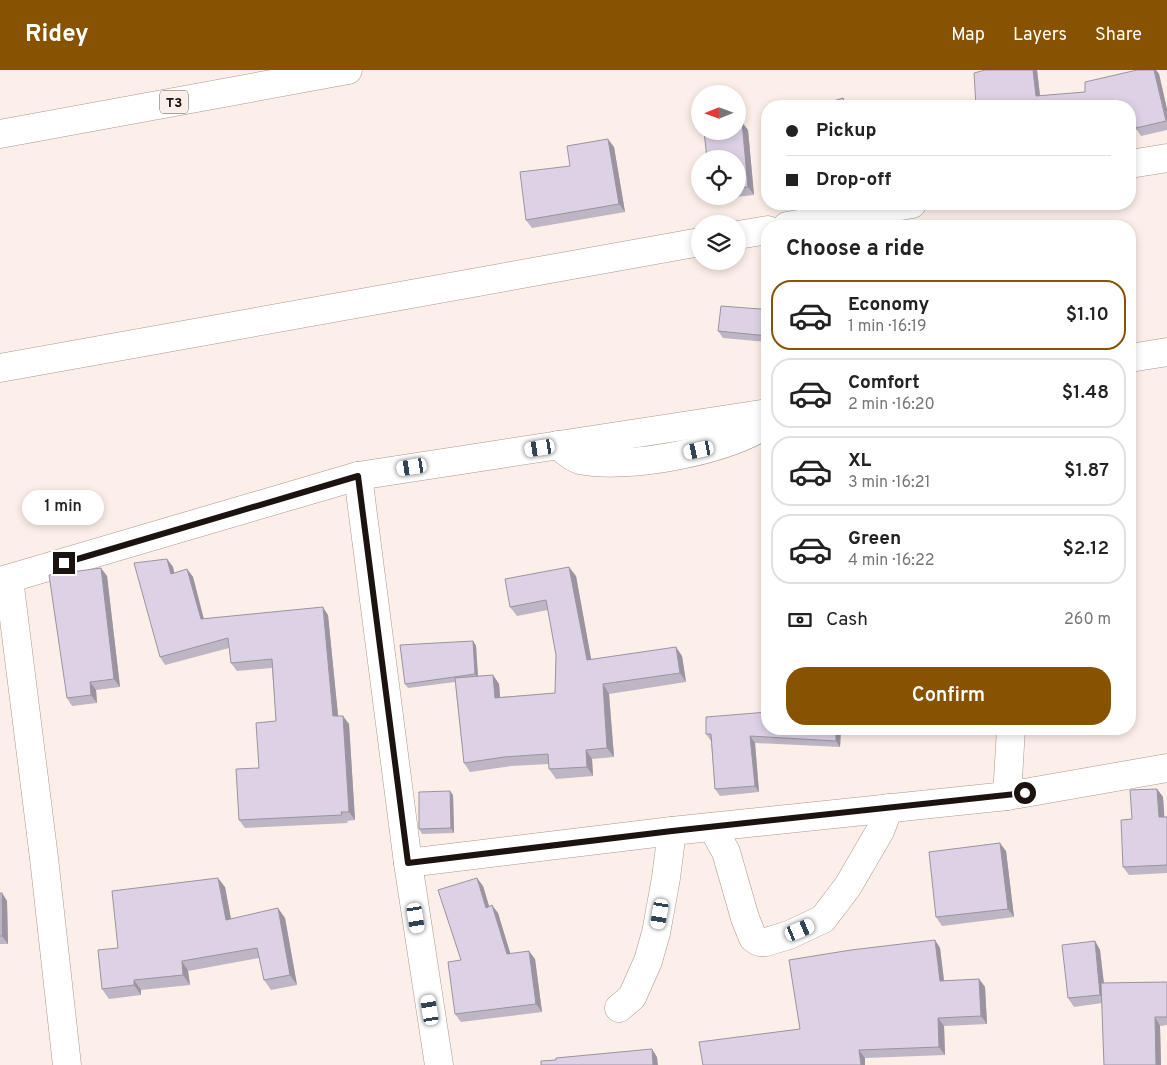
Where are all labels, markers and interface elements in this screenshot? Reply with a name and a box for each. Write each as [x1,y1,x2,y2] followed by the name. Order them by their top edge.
[25,20,89,50] text: Ridey
[951,24,985,47] text: Map
[1013,24,1067,47] text: Layers
[1095,24,1142,47] text: Share
[691,85,746,140] north arrow
[691,85,746,270] map controls
[160,91,188,114] road number: T3
[816,119,876,143] text: Pickup
[691,150,746,205] button: locate
[816,168,891,192] text: Drop-off
[691,215,746,270] button: layers
[786,236,924,263] text: Choose a ride
[788,293,833,338] icon: car
[848,293,929,317] text: Economy
[1066,303,1109,327] text: $1.10
[848,317,927,337] text: 1 min · 16:19
[788,371,833,416] icon: car
[848,371,920,395] text: Comfort
[1062,381,1109,405] text: $1.48
[848,395,935,415] text: 2 min · 16:20
[524,438,555,458] car
[682,440,715,460] car
[788,449,833,494] icon: car
[848,449,871,473] text: XL
[396,457,427,477] car
[1064,459,1109,483] text: $1.87
[848,473,930,493] text: 3 min · 16:21
[23,490,105,526] callout: 1 min
[44,497,82,517] text: 1 min
[788,527,833,572] icon: car
[848,527,901,551] text: Green
[1062,537,1109,561] text: $2.12
[848,551,935,571] text: 4 min · 16:22
[53,552,75,574] route end
[786,606,814,634] icon: cash
[826,608,868,632] text: Cash
[1064,610,1111,630] text: 260 m
[786,667,1111,725] button: Confirm
[1014,782,1036,804] route start
[650,898,669,930] car
[406,902,425,934] car
[783,917,816,943] car
[420,994,439,1026] car

